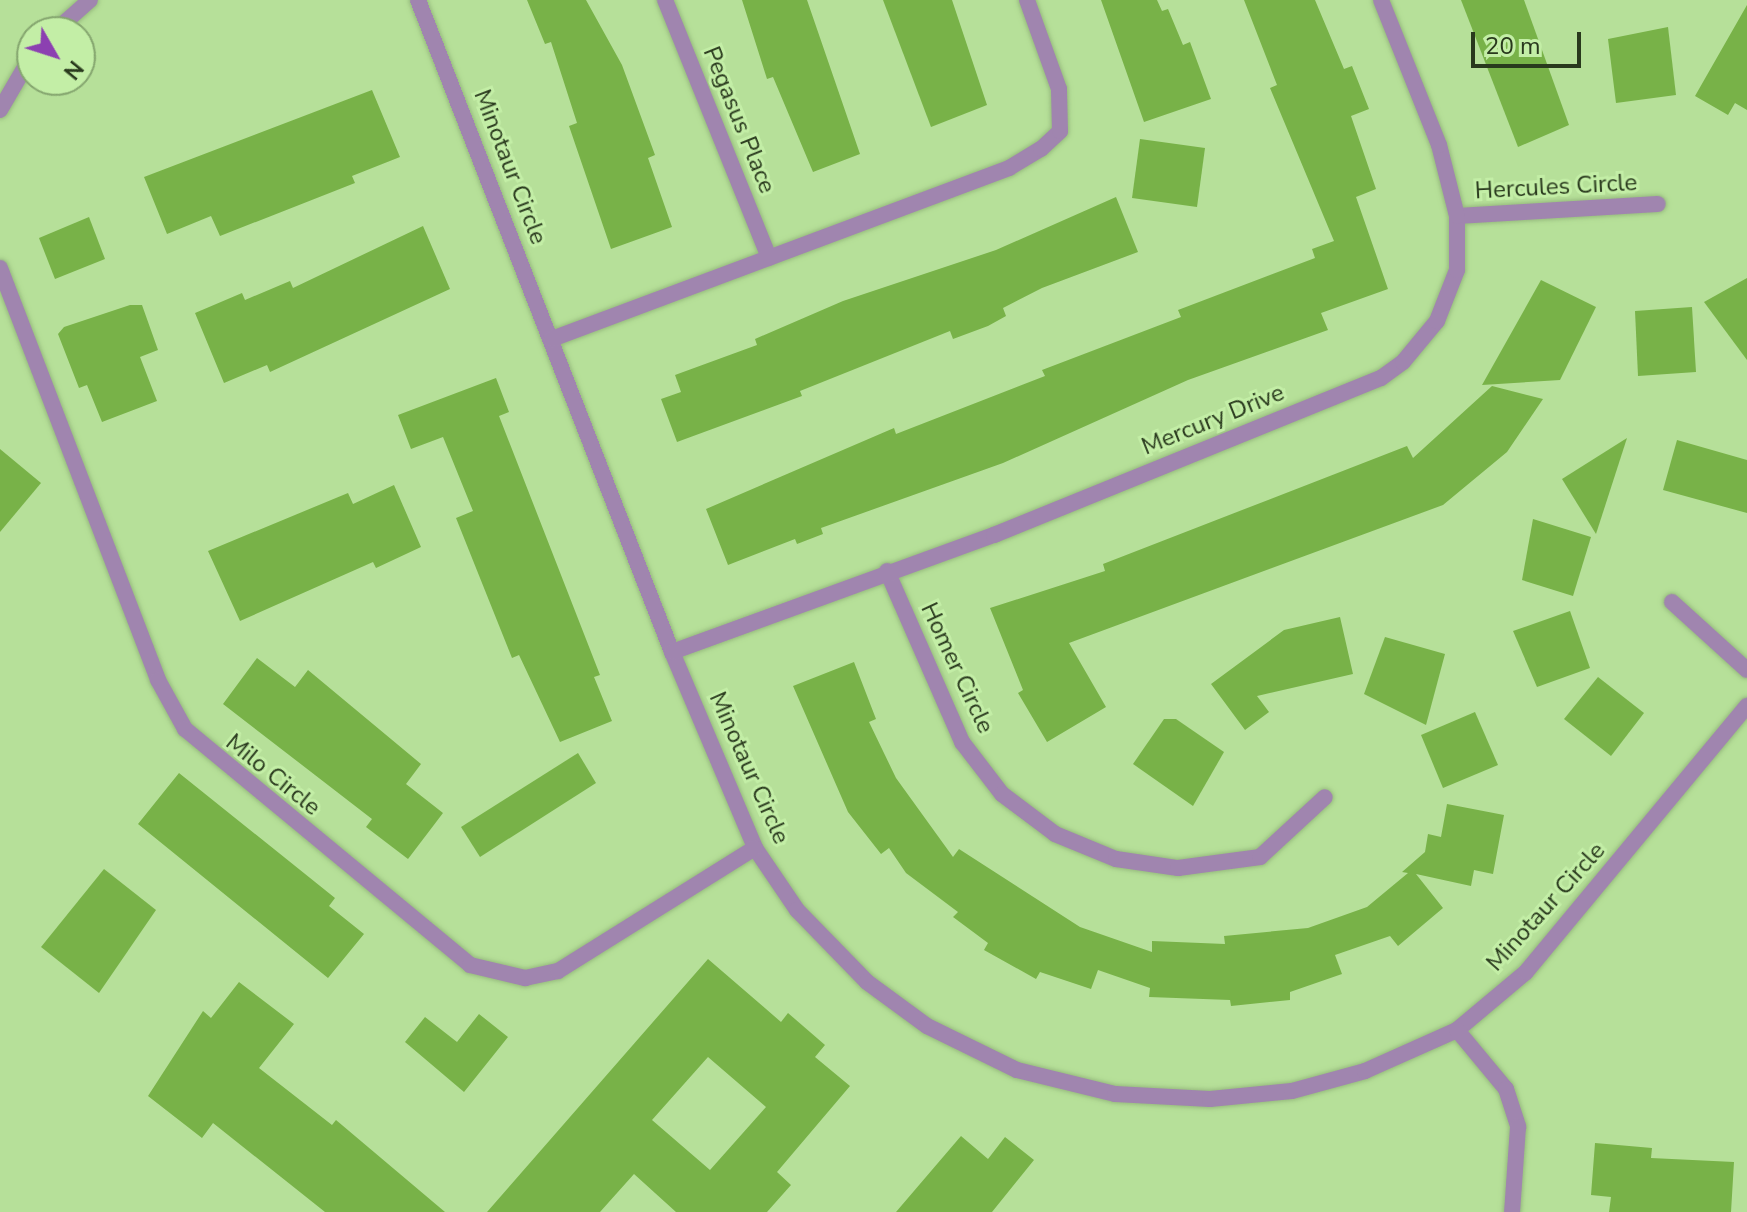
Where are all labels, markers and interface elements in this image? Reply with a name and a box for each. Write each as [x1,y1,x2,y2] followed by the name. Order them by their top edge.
[16,16,96,96] north arrow
[1475,16,1585,66] scale bar
[1485,30,1541,62] text: 20 m
[697,42,781,198] street label: Pegasus Place
[56,54,90,86] text: N
[467,86,553,248] street label: Minotaur Circle
[1474,168,1638,206] street label: Hercules Circle
[1138,378,1288,462] street label: Mercury Drive
[914,598,1000,738] street label: Homer Circle
[703,688,795,848] street label: Minotaur Circle
[220,728,326,822] street label: Milo Circle
[1481,837,1611,977] street label: Minotaur Circle

